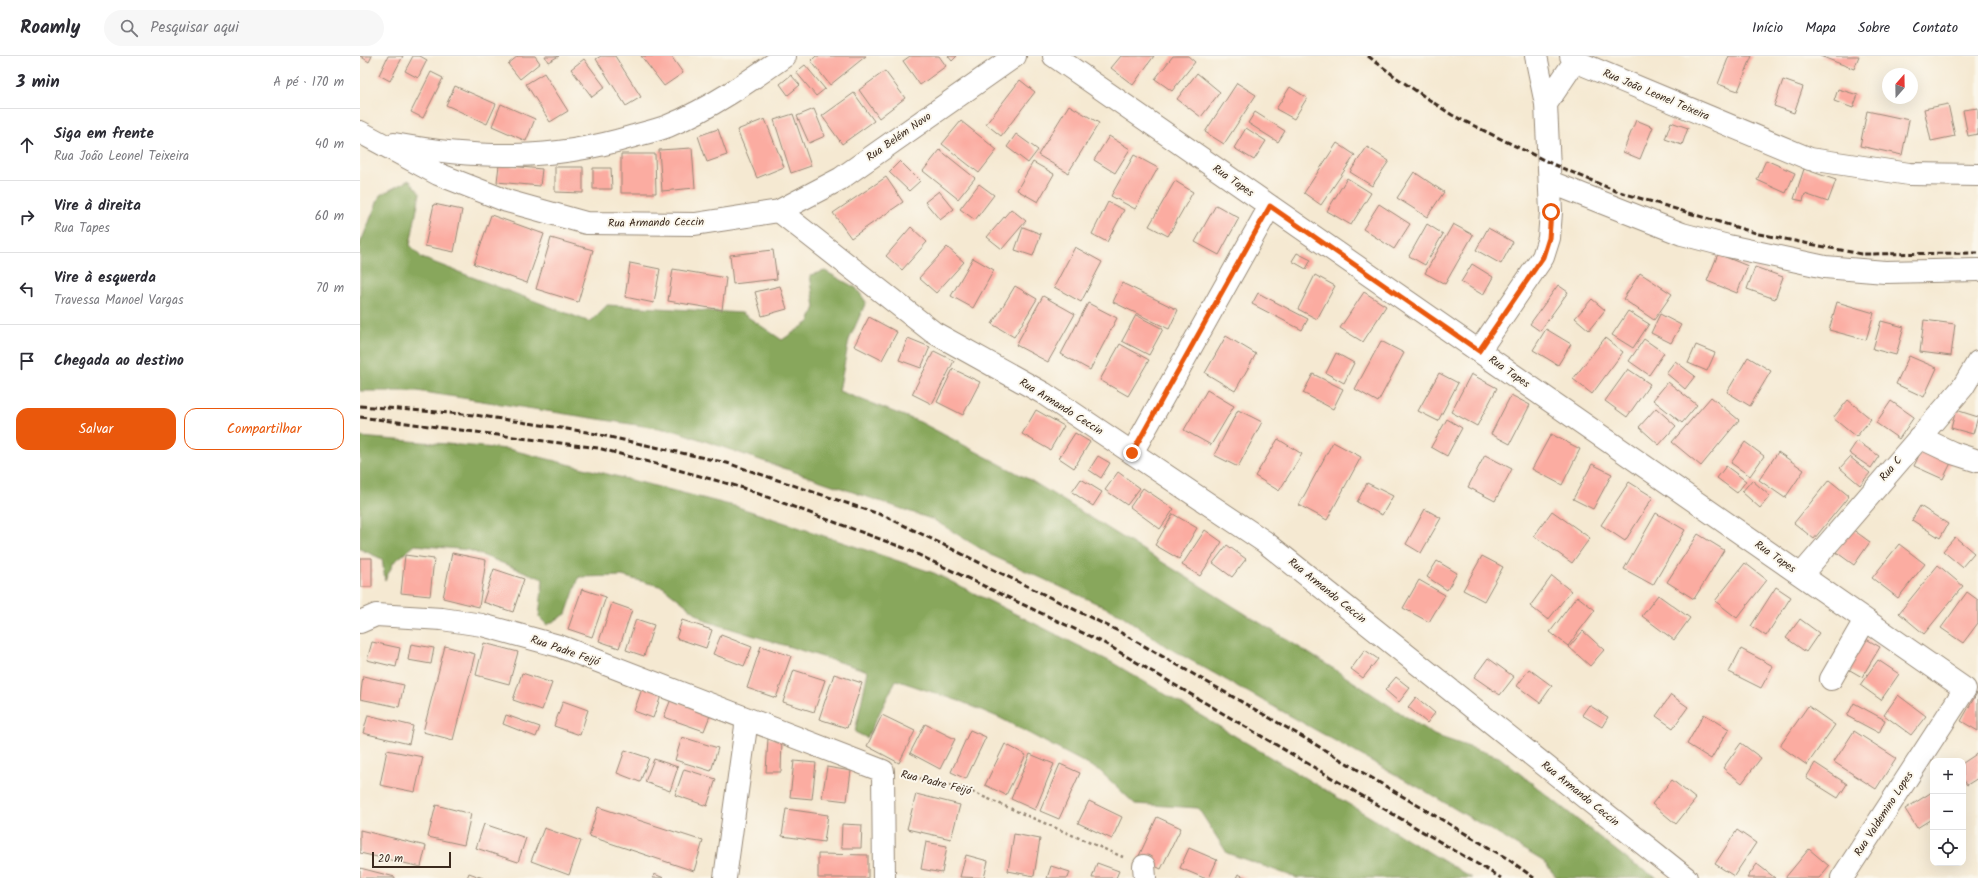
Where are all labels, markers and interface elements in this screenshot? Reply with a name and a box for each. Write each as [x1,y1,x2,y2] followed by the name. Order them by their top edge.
[104,10,384,46] search box
[20,13,80,43] text: Roamly
[150,16,239,40] text: Pesquisar aqui
[118,17,140,39] icon: search
[1752,17,1783,39] text: Início
[1805,17,1836,39] text: Mapa
[1858,17,1890,39] text: Sobre
[1912,17,1958,39] text: Contato
[1600,64,1712,126] street label: Rua João Leonel Teixeira
[1882,68,1918,104] north arrow
[16,69,60,96] text: 3 min
[273,72,344,93] text: A pé · 170 m
[863,108,935,166] street label: Rua Belém Novo
[54,122,154,146] text: Siga em frente
[16,134,38,156] icon: ahead
[315,134,344,155] text: 40 m
[54,146,189,167] text: Rua João Leonel Teixeira
[1208,160,1258,202] street label: Rua Tapes
[54,194,141,218] text: Vire à direita
[1542,203,1560,221] route start
[16,206,38,228] icon: right
[315,206,344,227] text: 60 m
[608,213,704,233] street label: Rua Armando Ceccin
[54,218,110,239] text: Rua Tapes
[54,266,156,290] text: Vire à esquerda
[16,278,38,300] icon: left
[316,278,344,299] text: 70 m
[54,290,184,311] text: Travessa Manoel Vargas
[54,349,184,373] text: Chegada ao destino
[16,350,38,372] icon: arrive
[1484,351,1534,393] street label: Rua Tapes
[1015,374,1107,440] street label: Rua Armando Ceccin
[16,408,176,450] button: Salvar
[184,408,344,450] button: Compartilhar
[1123,444,1141,462] route end
[1875,452,1907,485] street label: Rua C
[1750,536,1800,578] street label: Rua Tapes
[1284,554,1370,628] street label: Rua Armando Ceccin
[528,631,603,672] street label: Rua Padre Feijó
[1537,757,1623,831] street label: Rua Armando Ceccin
[1930,758,1966,866] map controls
[1930,758,1966,794] button: +
[899,766,974,801] street label: Rua Padre Feijó
[1850,768,1918,860] street label: Rua Valdemino Lopes
[1930,794,1966,830] button: −
[1930,830,1966,866] button: locate
[372,850,451,869] scale bar
[378,850,403,868] text: 20 m

